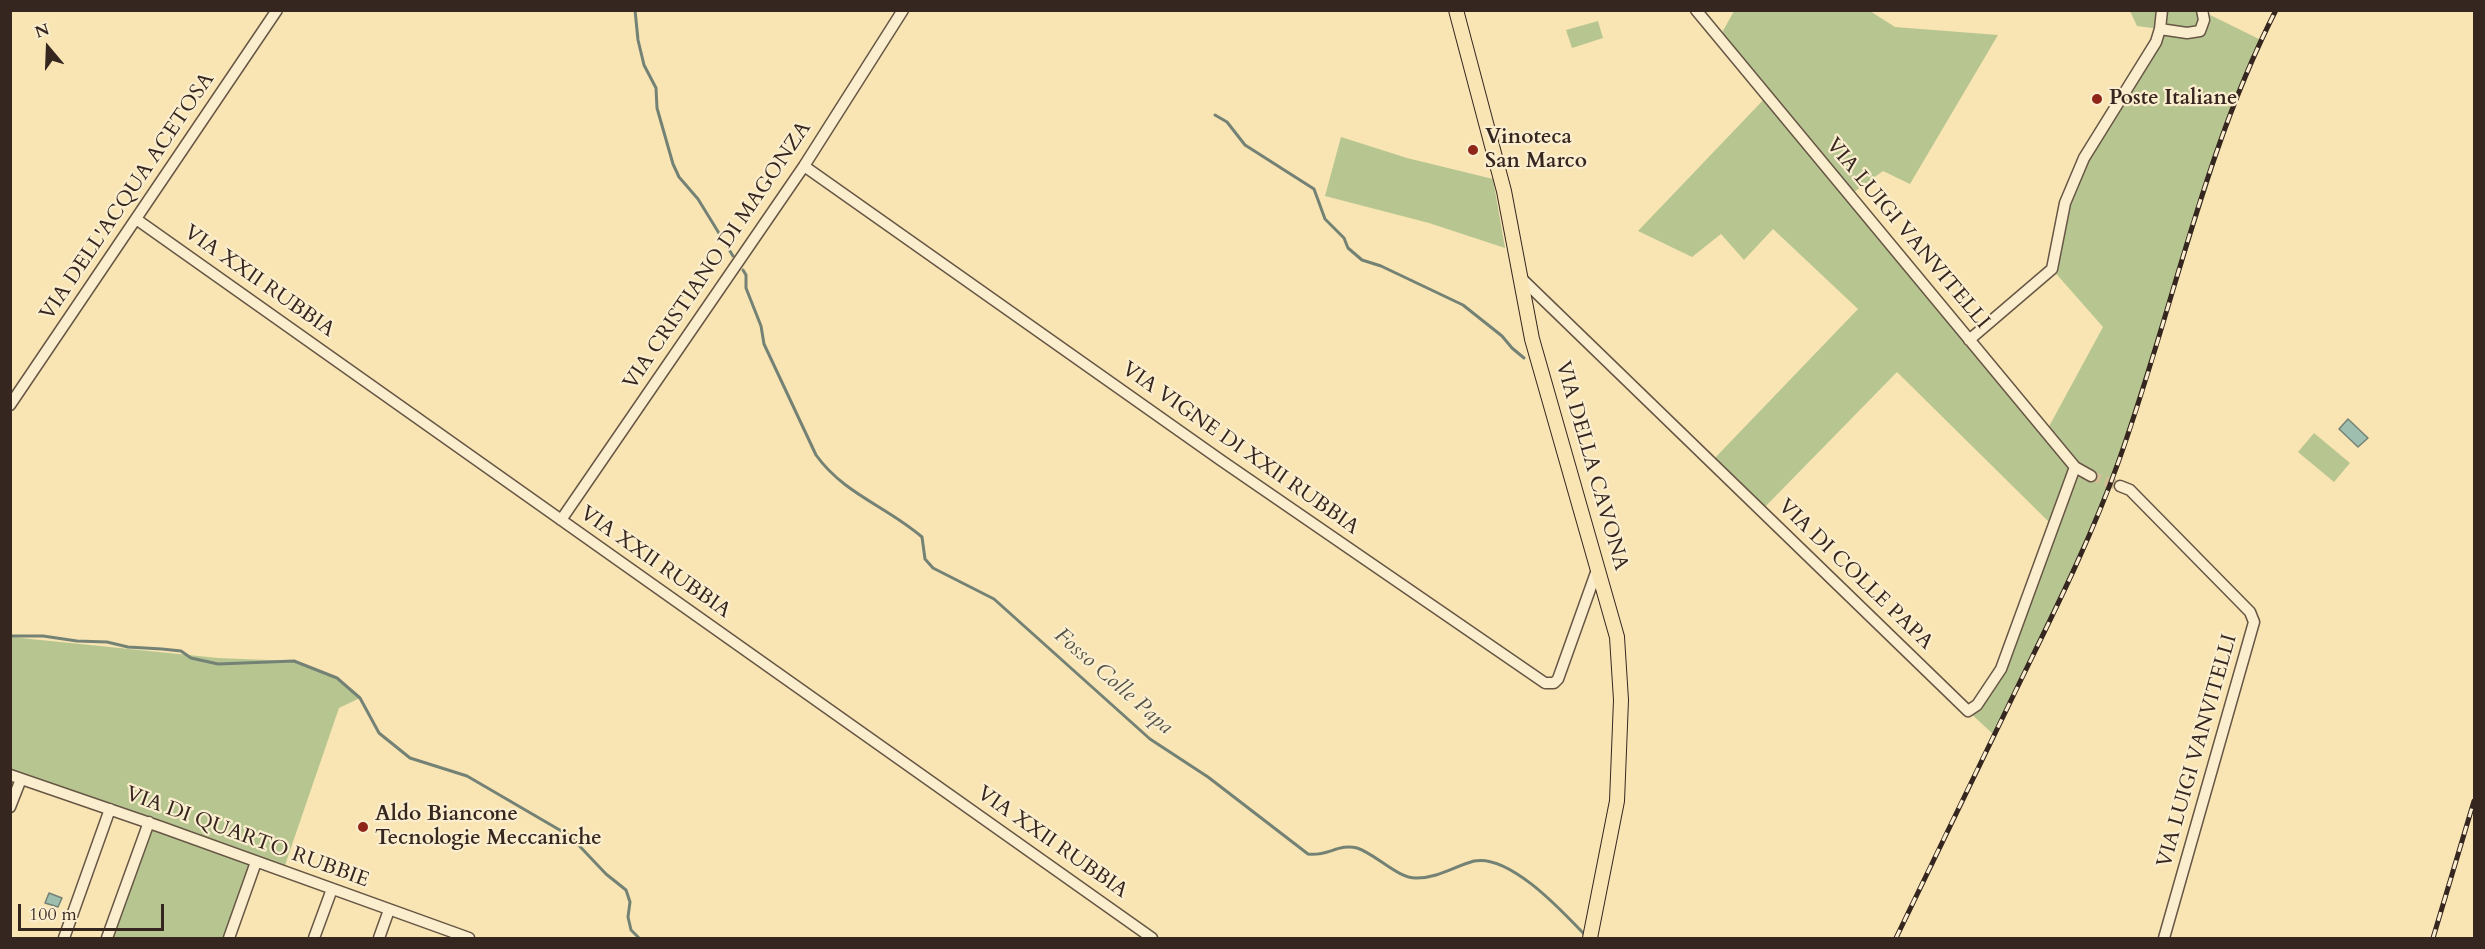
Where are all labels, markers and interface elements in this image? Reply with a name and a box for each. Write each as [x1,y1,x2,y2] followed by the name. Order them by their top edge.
[18,18,78,78] north arrow
[32,18,52,44] text: N
[36,68,220,326] street label: VIA DELL'ACQUA ACETOSA
[2109,86,2237,112] place label: Poste Italiane
[2090,92,2104,106] marker: Poste Italiane
[619,117,817,395] street label: VIA CRISTIANO DI MAGONZA
[1485,125,1587,175] place label: Vinoteca San Marco
[1820,133,1994,335] street label: VIA LUIGI VANVITELLI
[1466,143,1480,157] marker: Vinoteca San Marco
[179,220,339,344] street label: VIA XXII RUBBIA
[1116,357,1364,541] street label: VIA VIGNE DI XXII RUBBIA
[1549,358,1633,574] street label: VIA DELLA CAVONA
[1772,494,1938,656] street label: VIA DI COLLE PAPA
[575,501,735,625] street label: VIA XXII RUBBIA
[1048,623,1178,741] water label: Fosso Colle Papa
[2153,631,2243,871] street label: VIA LUIGI VANVITELLI
[972,781,1132,905] street label: VIA XXII RUBBIA
[122,782,372,894] street label: VIA DI QUARTO RUBBIE
[375,802,602,852] place label: Aldo Biancone Tecnologie Meccaniche
[356,820,370,834] marker: Aldo Biancone Tecnologie Meccaniche
[21,892,166,930] scale bar
[29,902,77,927] text: 100 m

